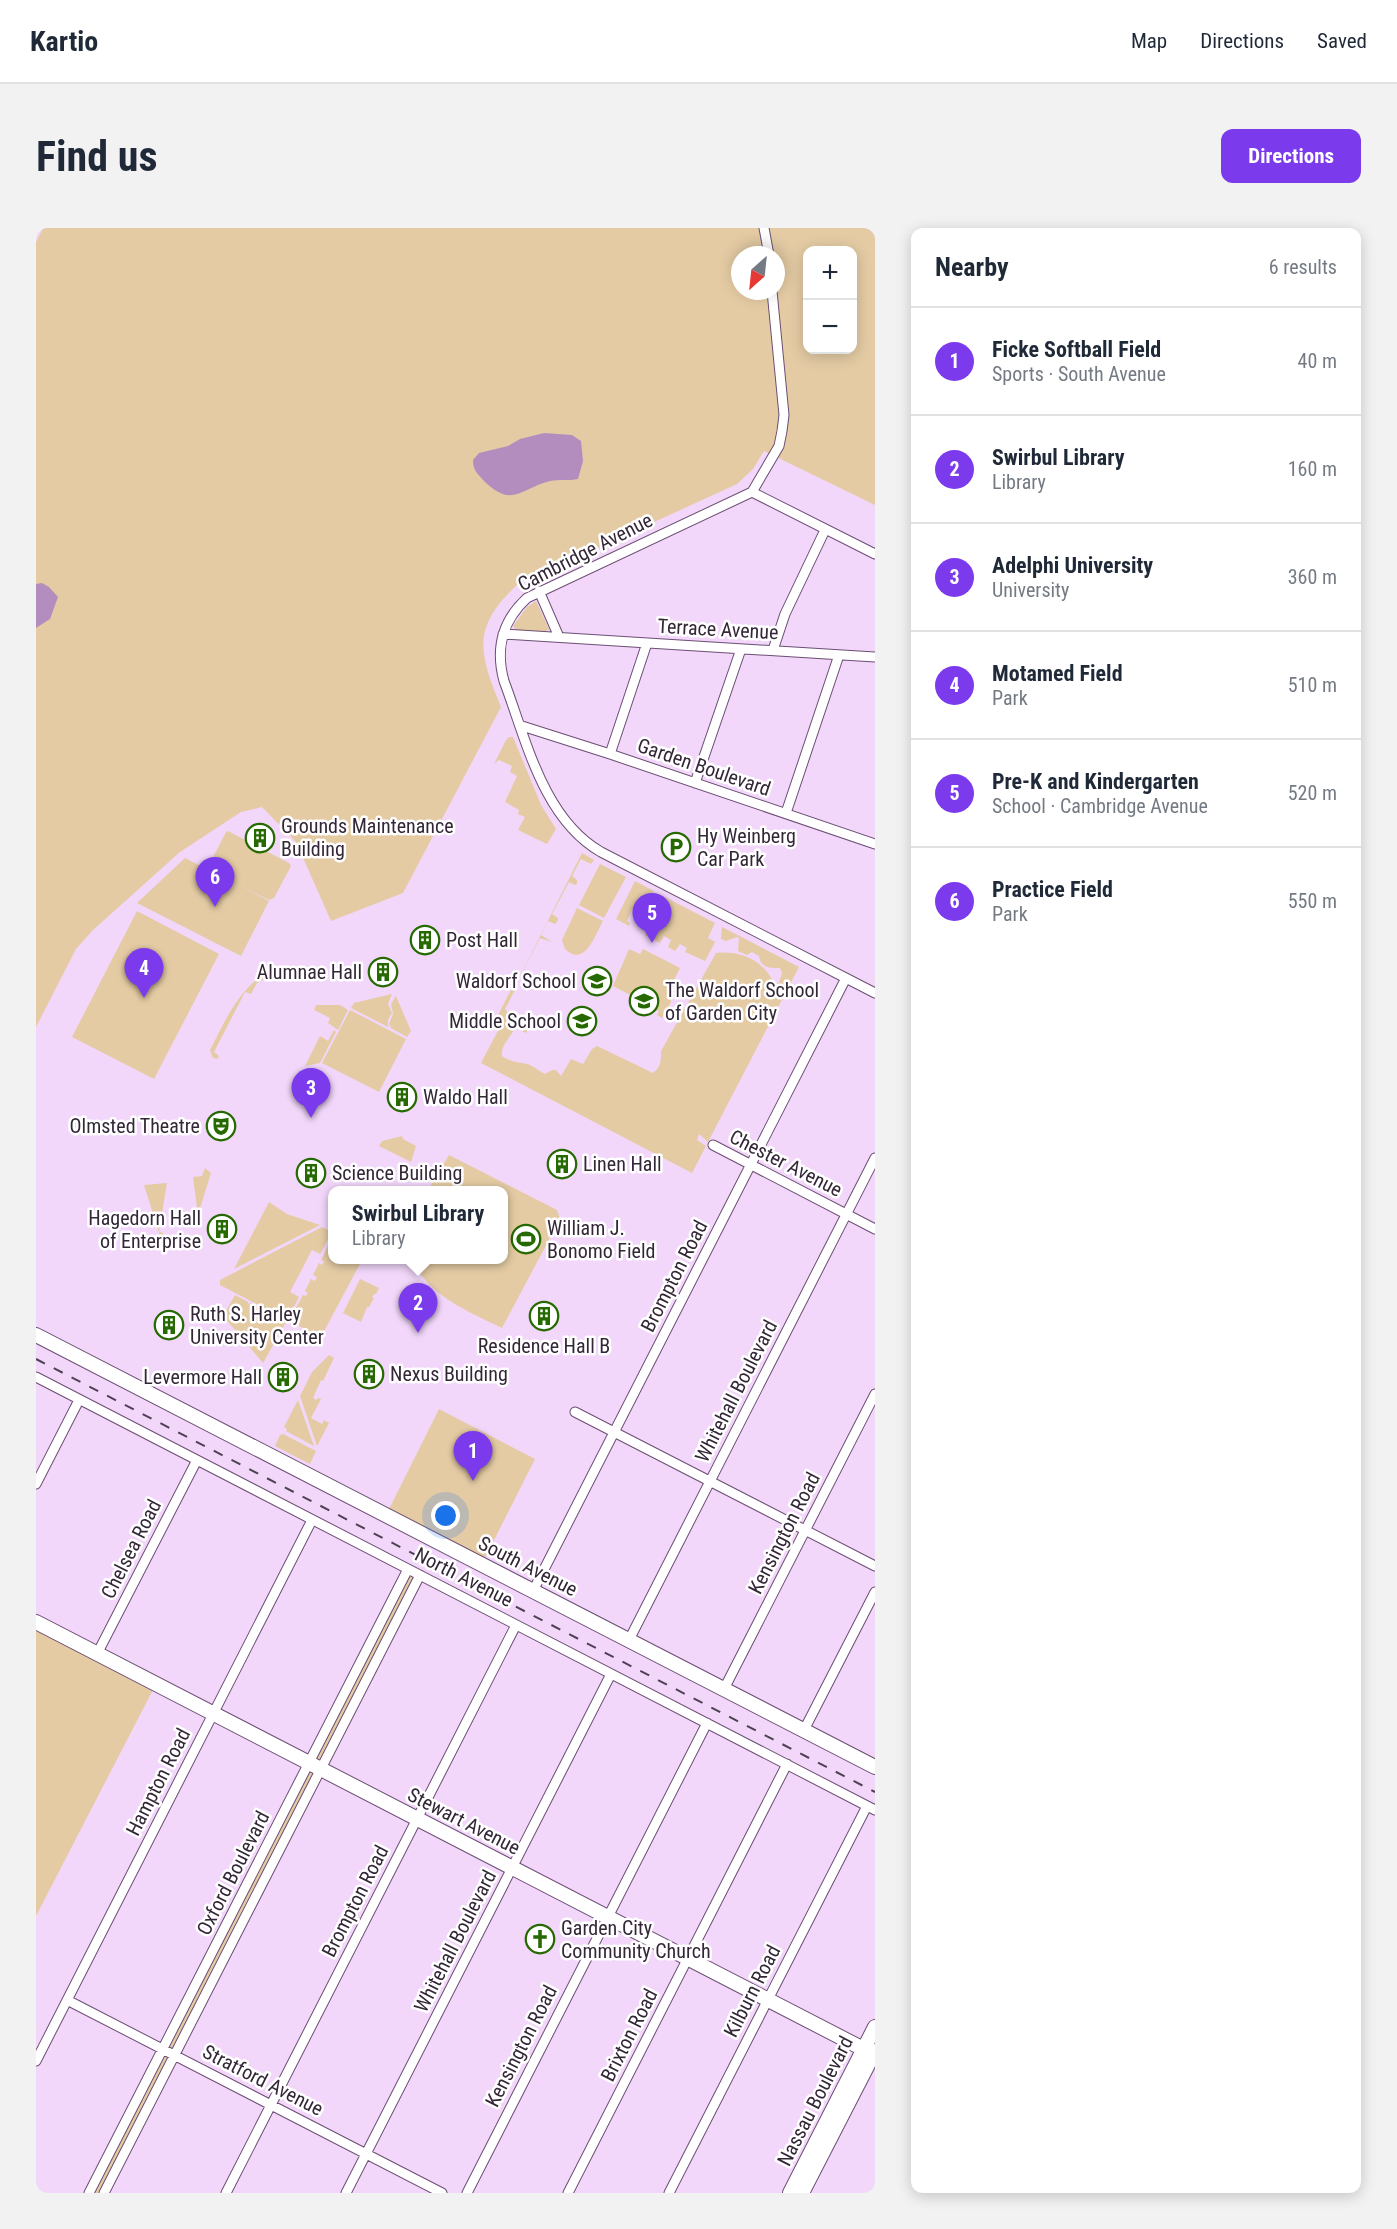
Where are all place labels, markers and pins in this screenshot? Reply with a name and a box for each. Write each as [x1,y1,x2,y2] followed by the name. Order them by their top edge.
[281,814,454,861] place label: Grounds Maintenance Building
[244,822,276,854] building icon: Grounds Maintenance Building
[697,824,796,871] place label: Hy Weinberg Car Park
[660,831,692,863] parking icon: Hy Weinberg Car Park
[196,858,234,907] pin: 6
[632,894,672,943] pin: 5
[409,924,441,956] building icon: Post Hall
[446,928,518,952] place label: Post Hall
[124,948,164,998] pin: 4
[367,956,399,988] building icon: Alumnae Hall
[257,960,362,984] place label: Alumnae Hall
[581,965,613,997] school or university icon: Waldorf School
[456,969,576,993] place label: Waldorf School
[665,978,819,1025] place label: The Waldorf School of Garden City
[628,985,660,1017] school or university icon: The Waldorf School of Garden City
[566,1005,598,1037] school or university icon: Middle School
[449,1009,561,1033] place label: Middle School
[292,1068,330,1118] pin: 3
[386,1081,418,1113] building icon: Waldo Hall
[423,1085,508,1109] place label: Waldo Hall
[205,1110,237,1142] theatre icon: Olmsted Theatre
[70,1114,200,1138] place label: Olmsted Theatre
[546,1148,578,1180] building icon: Linen Hall
[583,1152,662,1176] place label: Linen Hall
[295,1157,327,1189] building icon: Science Building
[332,1161,462,1185] place label: Science Building
[88,1206,201,1253] place label: Hagedorn Hall of Enterprise
[206,1213,238,1245] building icon: Hagedorn Hall of Enterprise
[547,1216,655,1263] place label: William J. Bonomo Field
[510,1223,542,1255] sports icon: William J. Bonomo Field
[398,1284,437,1333] pin: 2
[528,1300,560,1332] building icon: Residence Hall B
[190,1302,324,1349] place label: Ruth S. Harley University Center
[153,1309,185,1341] building icon: Ruth S. Harley University Center
[478,1334,610,1358] place label: Residence Hall B
[353,1358,385,1390] building icon: Nexus Building
[267,1361,299,1393] building icon: Levermore Hall
[390,1362,508,1386] place label: Nexus Building
[143,1365,262,1389] place label: Levermore Hall
[454,1432,492,1481] pin: 1
[561,1916,711,1963] place label: Garden City Community Church
[524,1923,556,1955] church icon: Garden City Community Church

